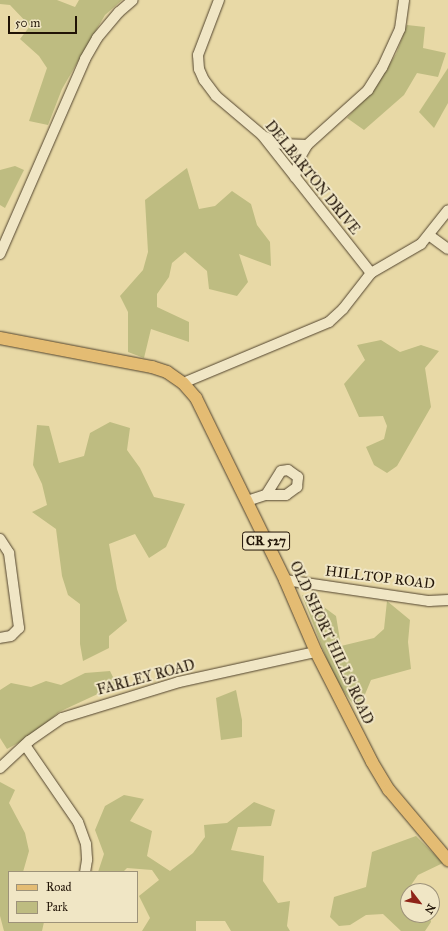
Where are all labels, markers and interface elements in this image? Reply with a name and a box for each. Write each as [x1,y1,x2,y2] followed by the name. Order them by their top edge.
[10,8,79,34] scale bar
[15,16,40,30] text: 50 m
[261,118,363,238] street label: DELBARTON DRIVE
[242,530,290,552] road number: CR 527
[286,559,376,727] street label: OLD SHORT HILLS ROAD
[324,563,436,593] street label: HILLTOP ROAD
[95,657,197,699] street label: FARLEY ROAD
[8,871,138,923] legend
[46,880,72,894] text: Road
[400,883,440,923] north arrow
[46,900,68,914] text: Park
[422,902,438,916] text: N

